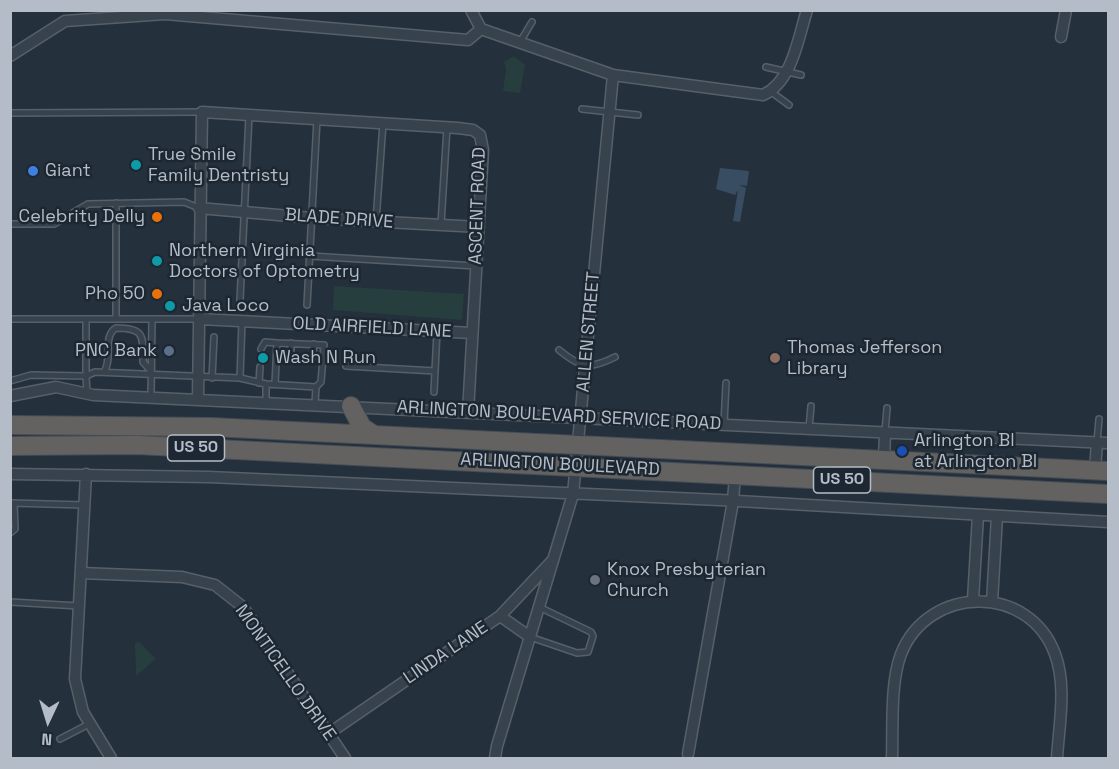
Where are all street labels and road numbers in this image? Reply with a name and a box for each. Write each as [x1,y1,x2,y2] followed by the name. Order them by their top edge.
[465,147,491,265] street label: ASCENT ROAD
[284,204,394,234] street label: BLADE DRIVE
[573,271,605,393] street label: ALLEN STREET
[292,313,452,343] street label: OLD AIRFIELD LANE
[396,397,722,435] street label: ARLINGTON BOULEVARD SERVICE ROAD
[168,435,224,461] road number: US 50
[460,449,660,481] street label: ARLINGTON BOULEVARD
[814,467,870,493] road number: US 50
[230,601,340,745] street label: MONTICELLO DRIVE
[400,617,492,689] street label: LINDA LANE

